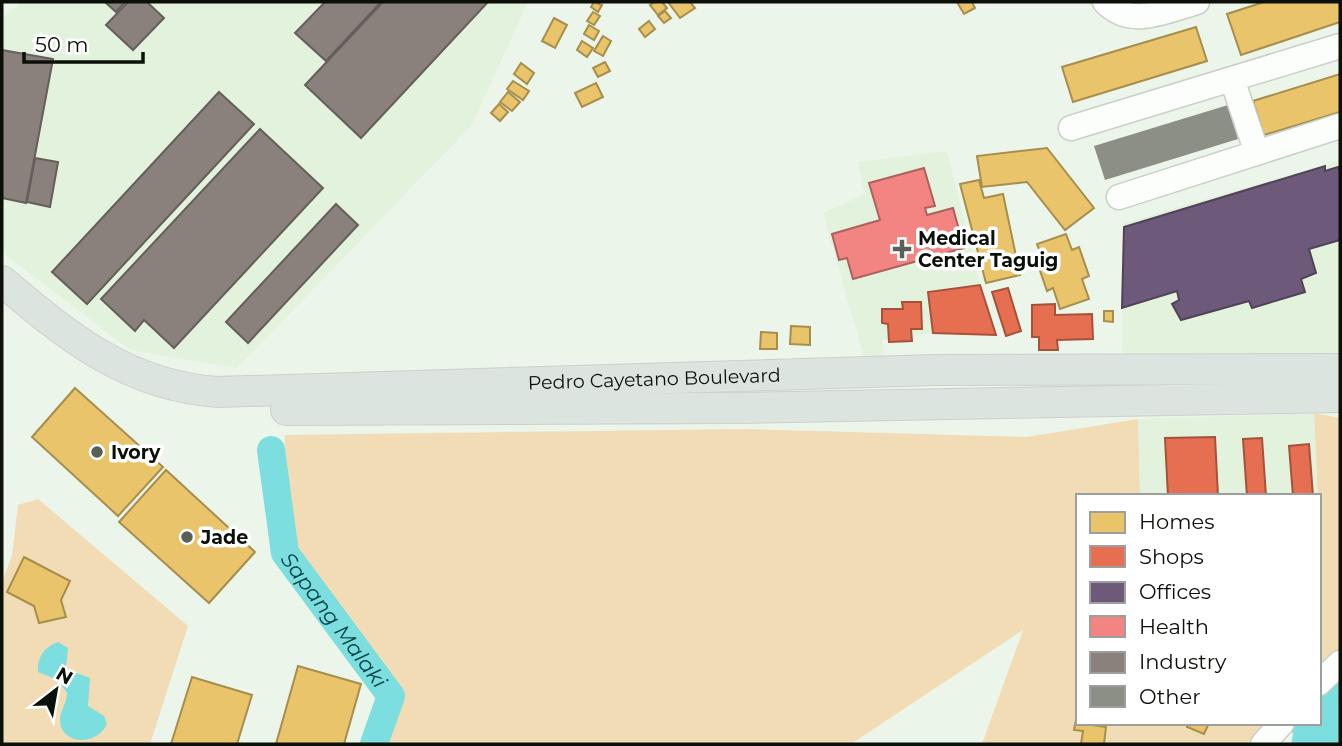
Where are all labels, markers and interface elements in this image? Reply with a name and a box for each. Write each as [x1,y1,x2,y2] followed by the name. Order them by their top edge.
[24,21,144,65] scale bar
[35,32,89,57] text: 50 m
[918,227,1058,272] place label: Medical Center Taguig
[892,239,912,259] marker: Medical Center Taguig
[527,363,781,394] street label: Pedro Cayetano Boulevard
[111,441,161,464] place label: Ivory
[89,444,105,460] marker: Ivory
[1076,494,1321,725] legend
[1139,509,1214,534] text: Homes
[200,526,248,549] place label: Jade
[179,529,195,545] marker: Jade
[1139,544,1204,569] text: Shops
[276,547,393,693] water label: Sapang Malaki
[1139,579,1211,604] text: Offices
[1139,614,1209,639] text: Health
[1139,649,1227,674] text: Industry
[21,655,91,725] north arrow
[52,662,77,690] text: N
[1139,684,1201,709] text: Other

